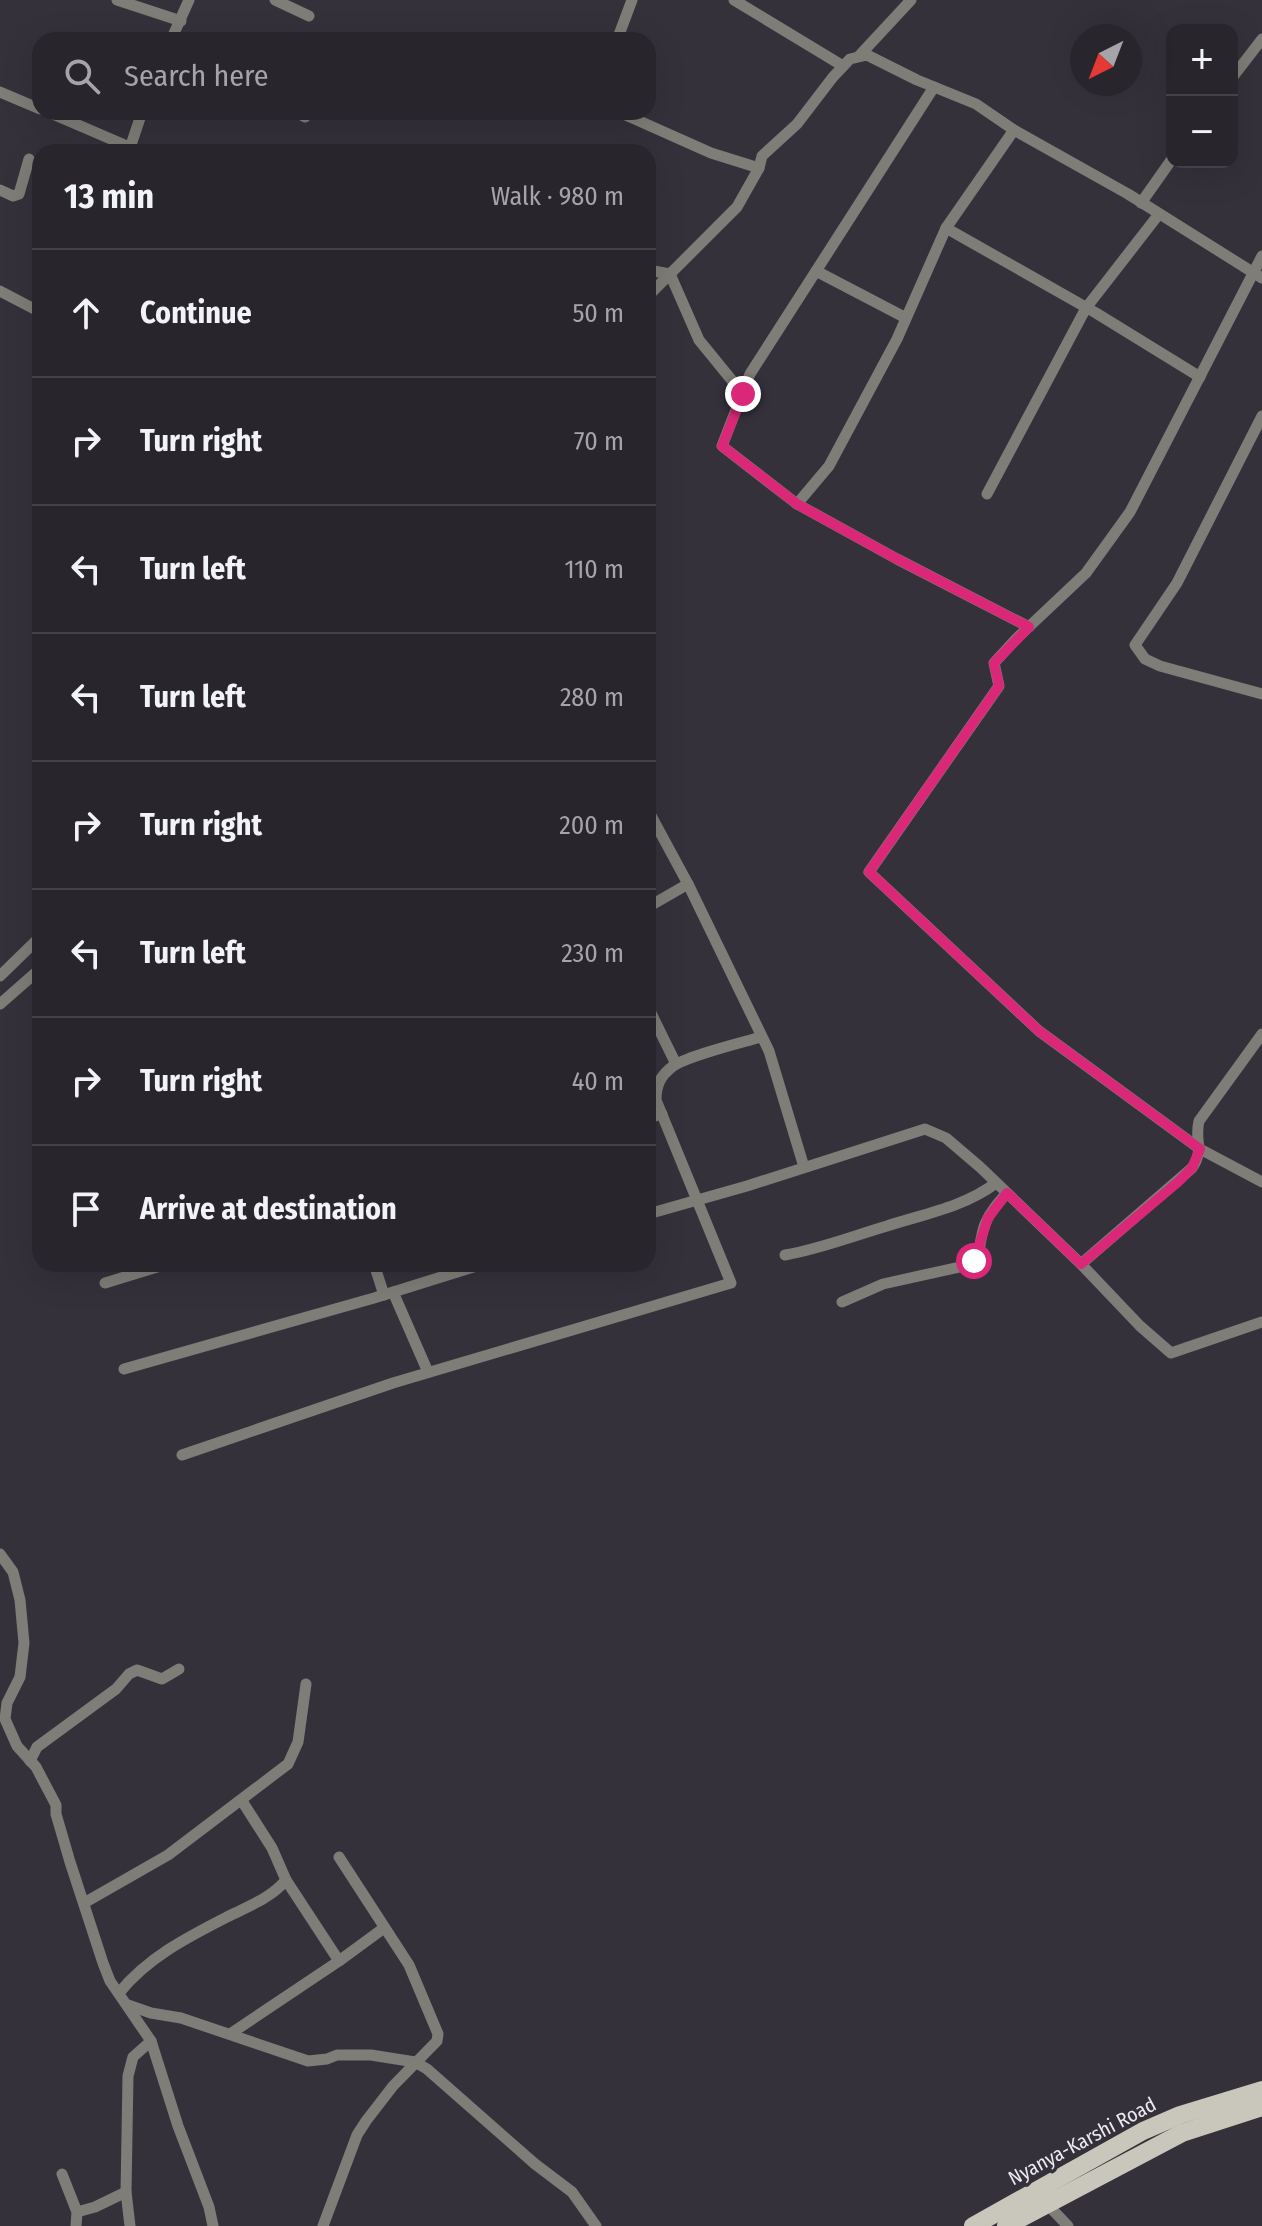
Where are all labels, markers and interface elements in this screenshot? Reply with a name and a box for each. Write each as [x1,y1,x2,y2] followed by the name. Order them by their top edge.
[1070,24,1142,96] north arrow
[1166,24,1238,168] map controls
[1166,24,1238,96] button: +
[32,32,656,120] search box
[60,54,104,98] icon: search
[124,58,269,94] text: Search here
[1166,96,1238,168] button: −
[64,176,154,217] text: 13 min
[491,181,624,212] text: Walk · 980 m
[64,291,108,335] icon: ahead
[140,295,252,331] text: Continue
[572,298,624,329] text: 50 m
[725,376,761,412] route end
[64,419,108,463] icon: right
[140,423,262,459] text: Turn right
[574,426,624,457] text: 70 m
[64,547,108,591] icon: left
[140,551,246,587] text: Turn left
[564,554,624,585] text: 110 m
[64,675,108,719] icon: left
[140,679,246,715] text: Turn left
[560,682,624,713] text: 280 m
[64,803,108,847] icon: right
[140,807,262,843] text: Turn right
[559,810,624,841] text: 200 m
[64,931,108,975] icon: left
[140,935,246,971] text: Turn left
[561,938,624,969] text: 230 m
[64,1059,108,1103] icon: right
[140,1063,262,1099] text: Turn right
[572,1066,624,1097] text: 40 m
[64,1187,108,1231] icon: arrive
[140,1191,397,1227] text: Arrive at destination
[956,1243,992,1279] route start
[1004,2092,1160,2190] street label: Nyanya-Karshi Road

